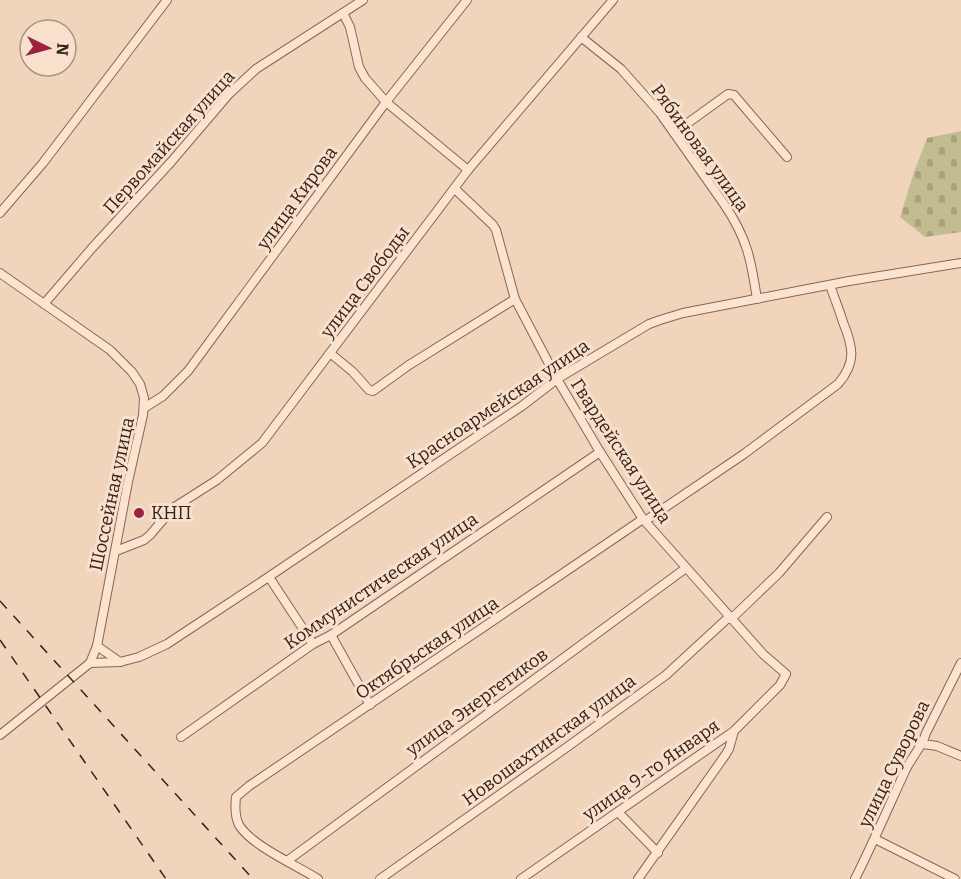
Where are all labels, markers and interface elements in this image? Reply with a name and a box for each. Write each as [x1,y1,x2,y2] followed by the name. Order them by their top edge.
[18,18,78,78] north arrow
[52,42,72,56] text: N
[99,66,239,218] street label: Первомайская улица
[646,80,754,216] street label: Рябиновая улица
[252,142,342,255] street label: улица Кирова
[315,222,414,343] street label: улица Свободы
[402,334,594,473] street label: Красноармейская улица
[566,375,676,528] street label: Гвардейская улица
[85,415,139,573] street label: Шоссейная улица
[151,502,191,524] place label: КНП
[132,506,146,520] marker: КНП
[280,508,482,654] street label: Коммунистическая улица
[351,592,503,704] street label: Октябрьская улица
[401,643,552,761] street label: улица Энергетиков
[458,670,640,810] street label: Новошахтинская улица
[853,697,934,832] street label: улица Суворова
[578,715,724,826] street label: улица 9-го Января

